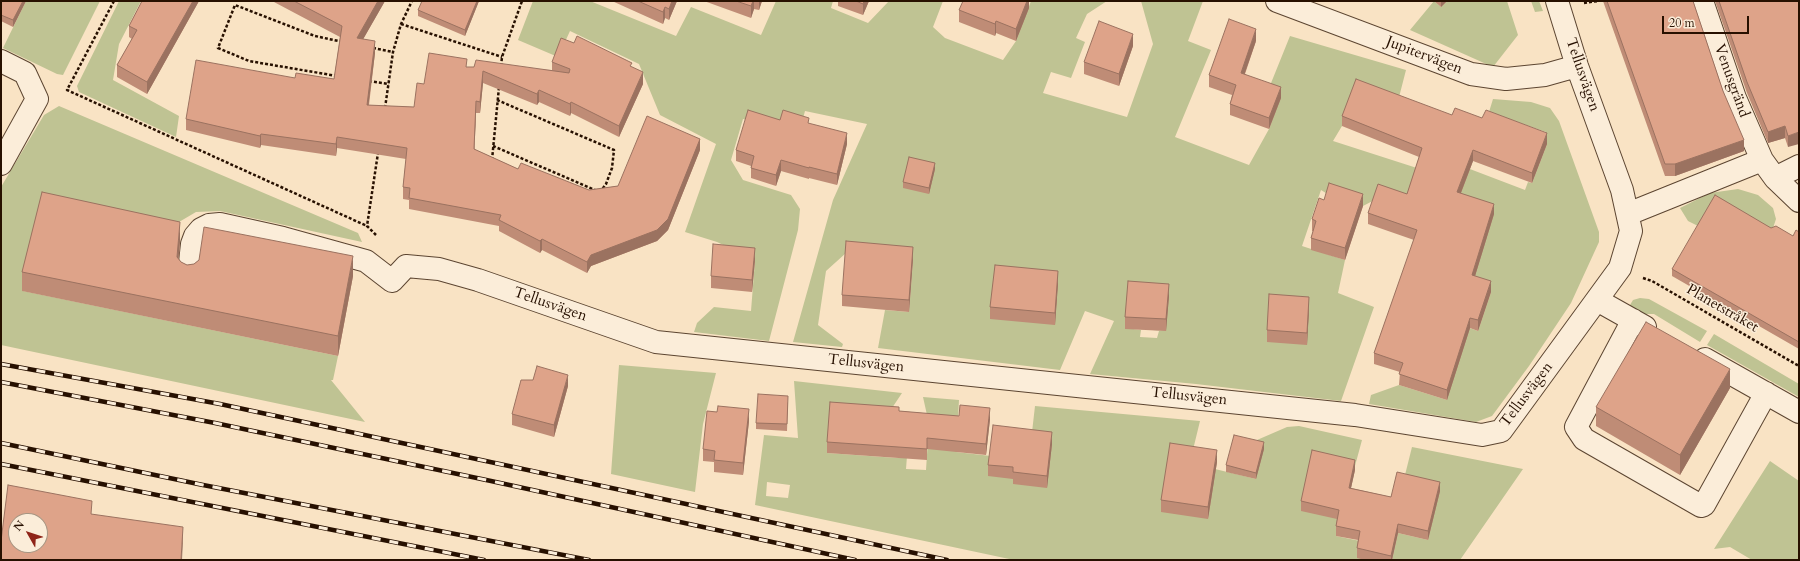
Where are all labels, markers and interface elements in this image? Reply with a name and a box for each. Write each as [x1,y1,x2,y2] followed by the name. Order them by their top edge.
[1664,8,1751,34] scale bar
[1669,15,1695,31] text: 20 m
[1383,33,1465,79] street label: Jupitervägen
[1561,36,1603,114] street label: Tellusvägen
[1709,42,1753,120] street label: Venusgränd
[1683,281,1761,337] street label: Planetstråket
[511,284,589,326] street label: Tellusvägen
[827,351,905,377] street label: Tellusvägen
[1497,359,1557,431] street label: Tellusvägen
[1150,384,1228,410] street label: Tellusvägen
[8,513,48,553] north arrow
[10,517,28,534] text: N

